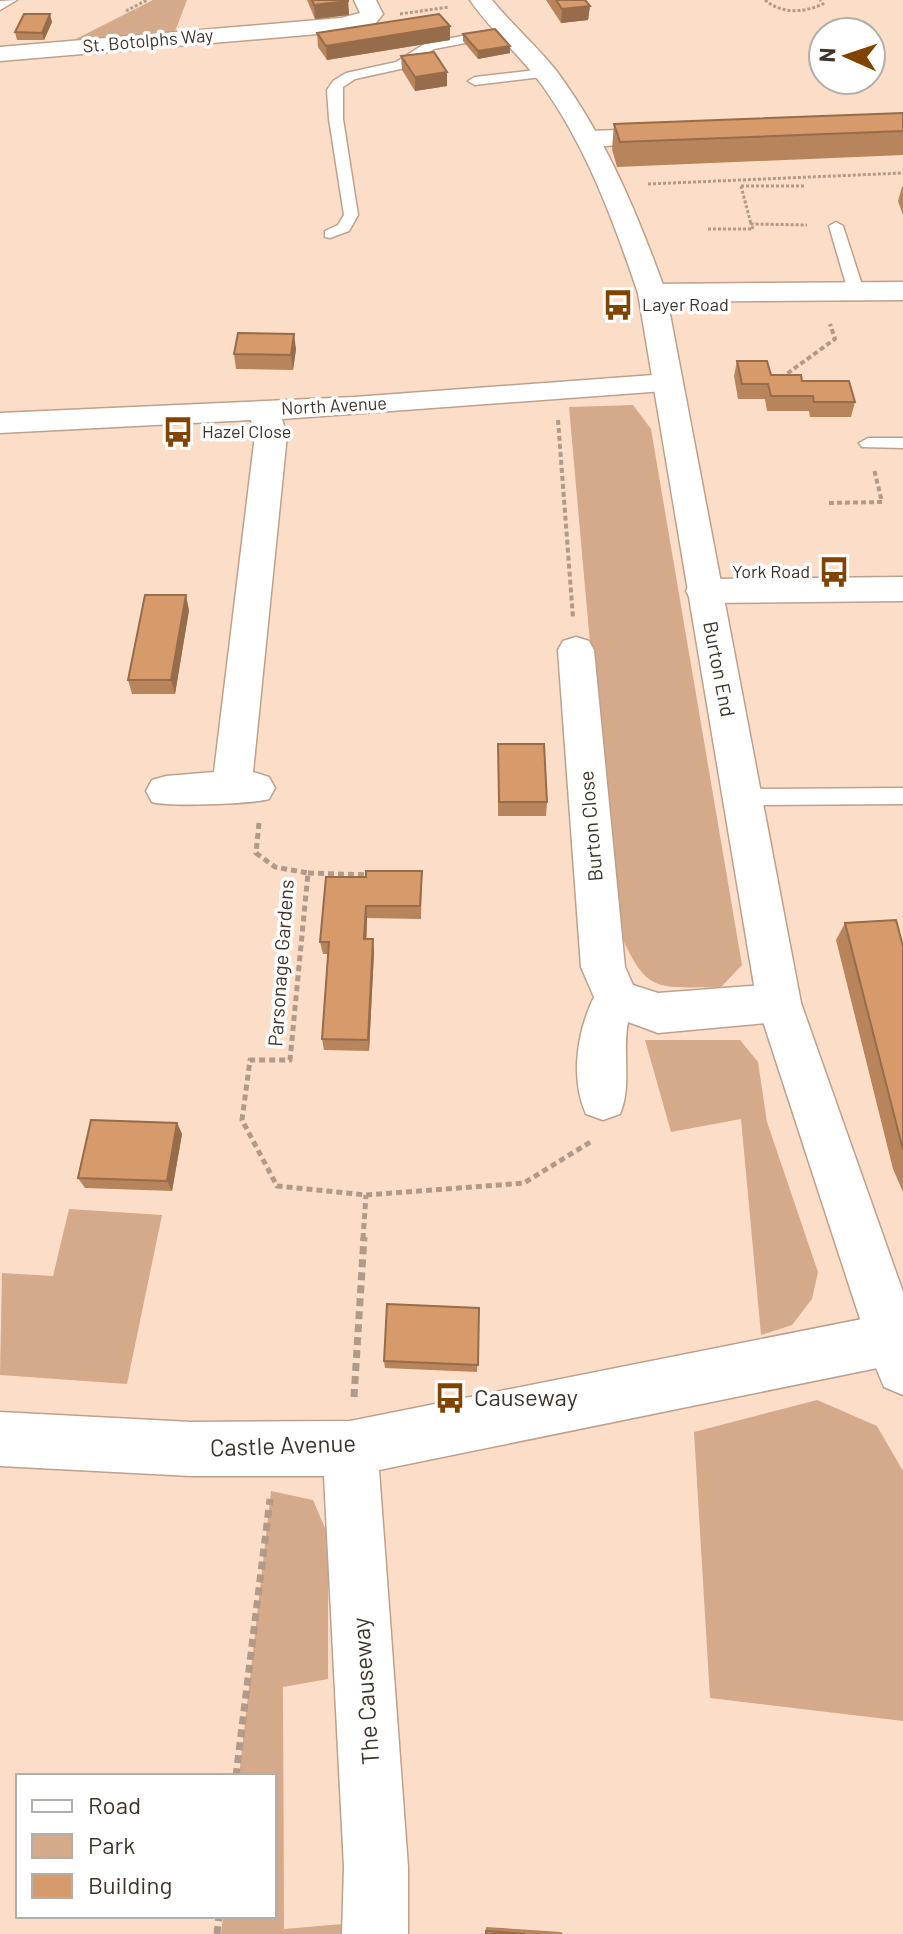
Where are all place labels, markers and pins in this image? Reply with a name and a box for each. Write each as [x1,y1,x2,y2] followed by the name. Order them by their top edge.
[601,288,635,322] bus stop icon: Layer Road
[642,293,729,315] place label: Layer Road
[161,415,195,449] bus stop icon: Hazel Close
[202,420,291,442] place label: Hazel Close
[817,555,851,589] bus stop icon: York Road
[732,560,810,582] place label: York Road
[433,1381,467,1415] bus stop icon: Causeway
[474,1382,578,1411] place label: Causeway

